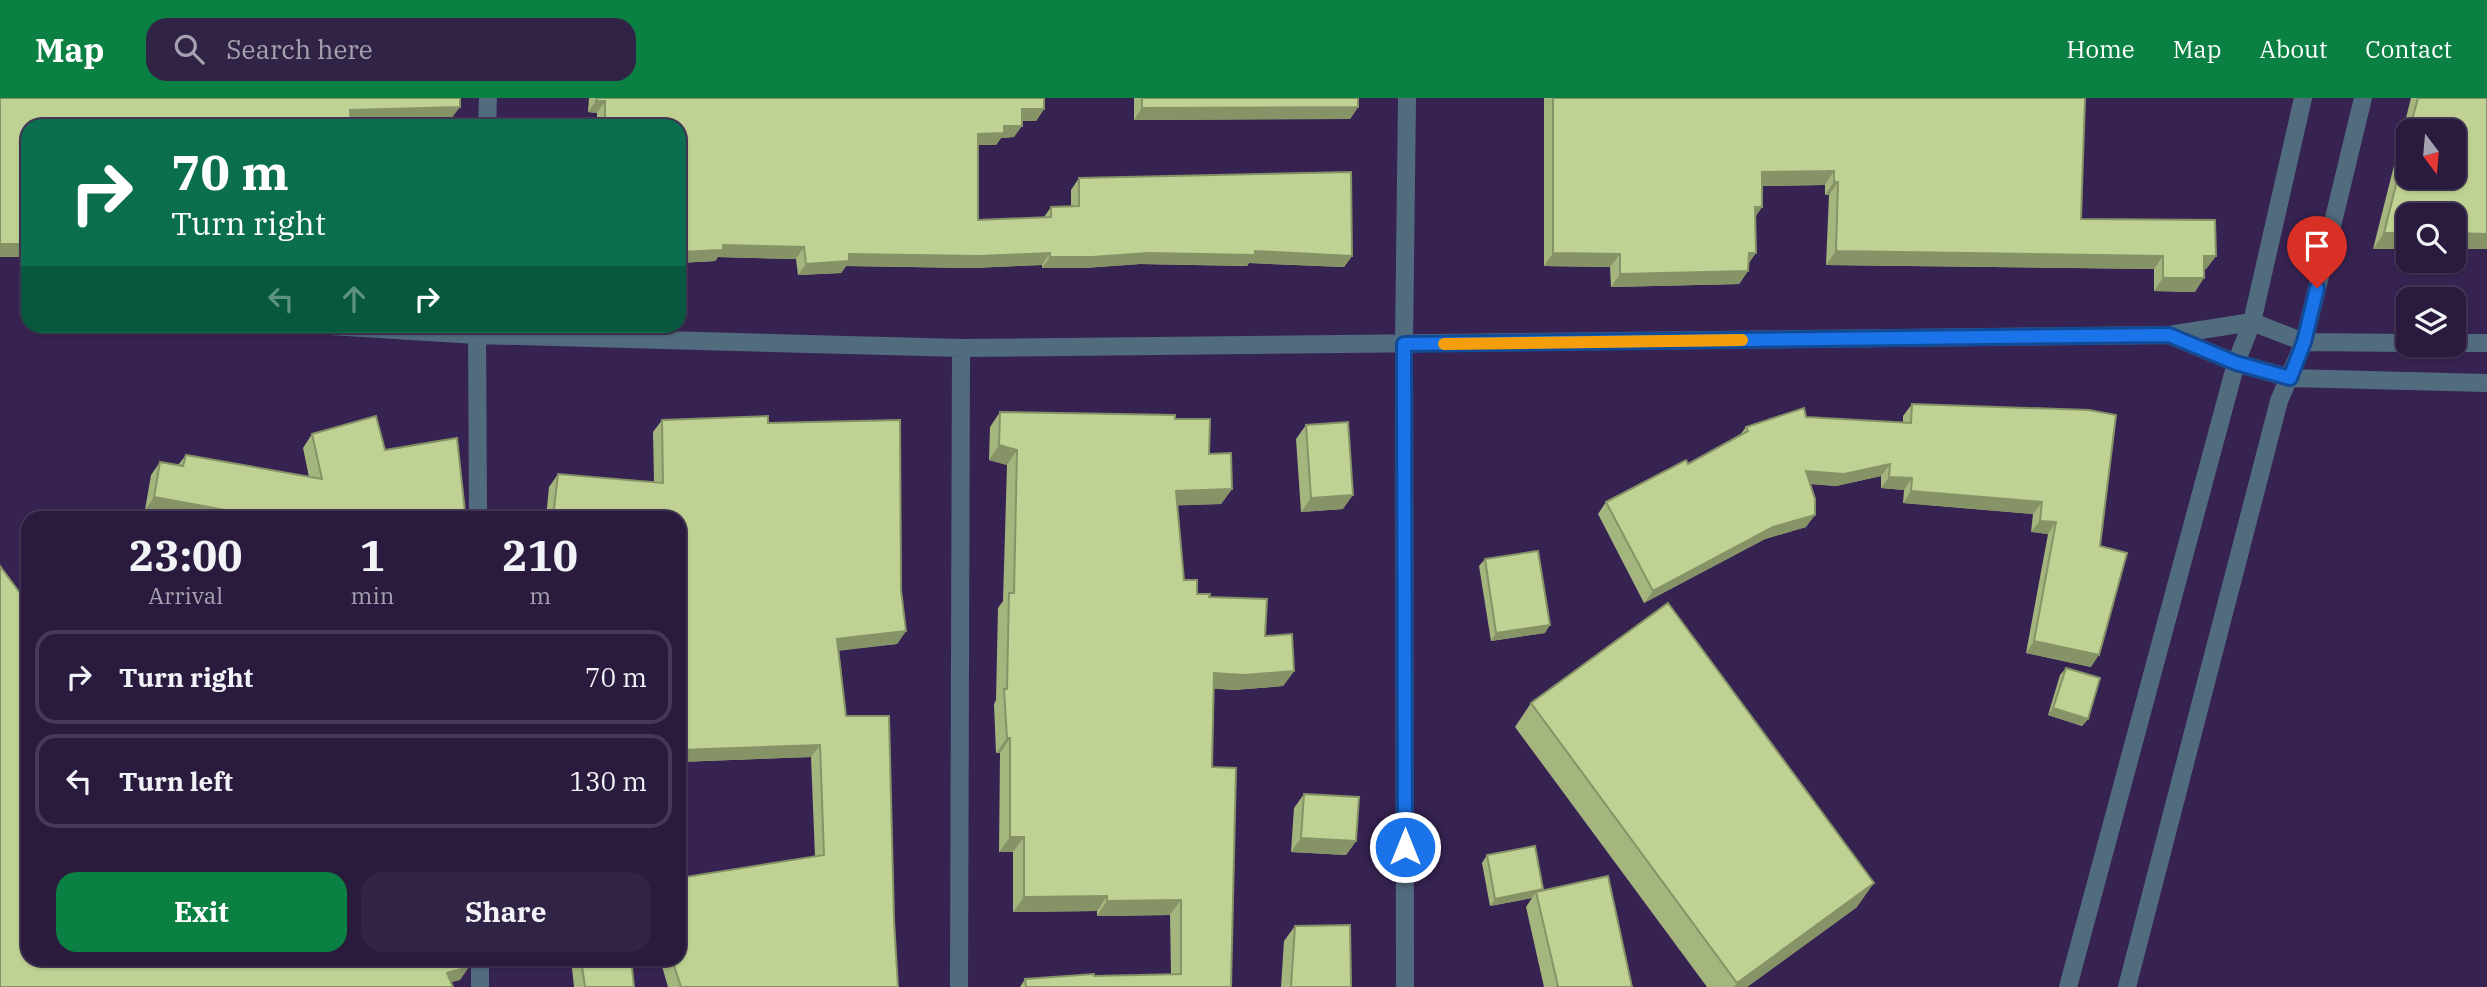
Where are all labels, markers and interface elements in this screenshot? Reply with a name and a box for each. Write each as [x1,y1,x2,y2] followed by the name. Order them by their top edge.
[146,18,636,81] search box
[35,28,104,71] text: Map
[170,30,208,68] icon: search
[226,32,373,66] text: Search here
[2067,33,2135,65] text: Home
[2173,33,2221,65] text: Map
[2259,33,2327,65] text: About
[2365,33,2452,65] text: Contact
[2396,119,2466,189] north arrow
[2396,119,2466,357] map controls
[171,140,289,203] text: 70 m
[56,147,147,238] icon: right
[171,202,326,244] text: Turn right
[2396,203,2466,273] button: search
[2287,216,2347,288] pin
[2298,227,2336,265] icon: arrive
[262,280,300,318] icon: left
[335,280,373,318] icon: ahead
[408,280,446,318] icon: right
[2396,287,2466,357] button: layers
[129,528,243,583] text: 23:00
[360,528,385,583] text: 1
[502,528,578,583] text: 210
[148,580,223,610] text: Arrival
[351,580,394,610] text: min
[529,580,551,610] text: m
[60,658,98,696] icon: right
[119,660,253,694] text: Turn right
[585,660,647,694] text: 70 m
[60,762,98,800] icon: left
[119,764,233,798] text: Turn left
[569,764,647,798] text: 130 m
[1368,810,1442,884] position arrow
[56,872,347,952] button: Exit
[361,872,651,952] button: Share

